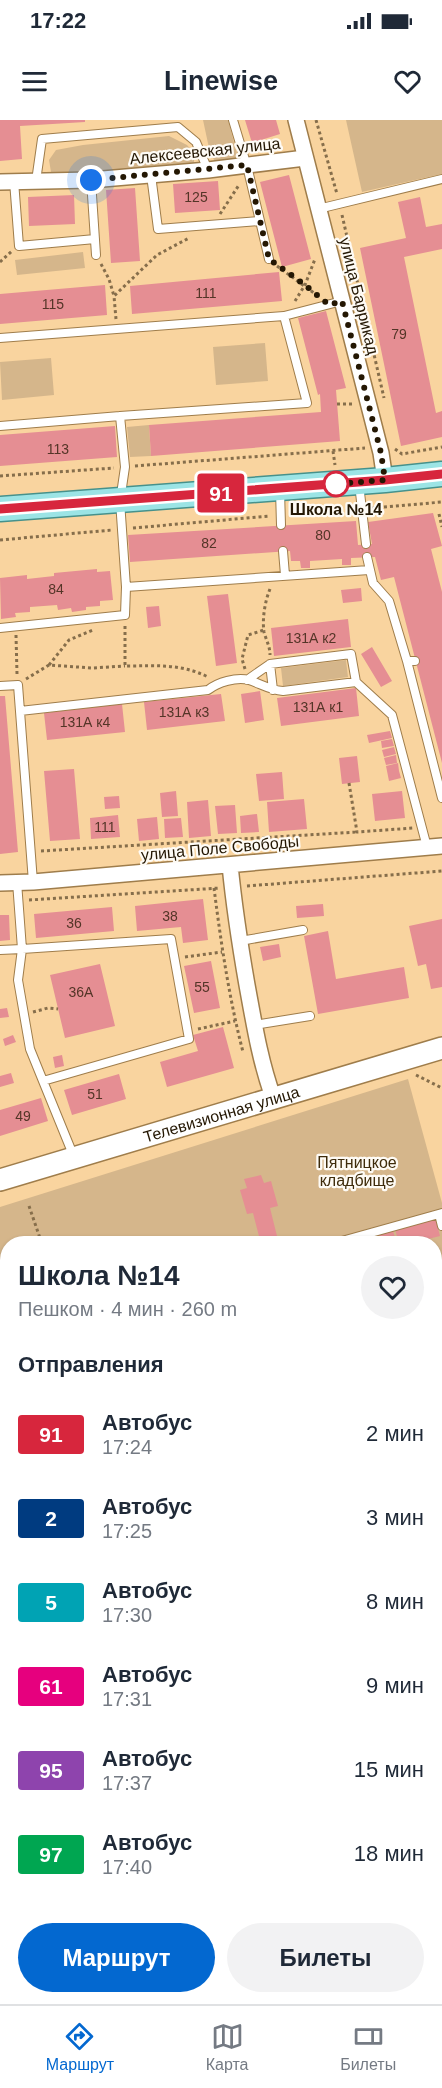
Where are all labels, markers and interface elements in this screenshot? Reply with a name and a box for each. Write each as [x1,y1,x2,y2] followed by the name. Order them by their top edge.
[30,8,86,33] text: 17:22
[18,65,51,98] icon: menu
[391,65,424,98] icon: heart
[164,66,278,96] text: Linewise
[129,135,281,167] street label: Алексеевская улица
[76,165,106,195] your location
[184,189,208,205] house number: 125
[336,236,382,357] street label: улица Баррикад
[195,285,217,301] house number: 111
[42,296,64,312] house number: 115
[391,326,407,342] house number: 79
[47,441,69,457] house number: 113
[323,471,349,497] marker: Школа №14
[194,474,248,512] line badge: 91
[209,482,233,505] text: 91
[290,501,382,518] place label: Школа №14
[315,527,331,543] house number: 80
[201,535,217,551] house number: 82
[48,581,64,597] house number: 84
[286,630,336,646] house number: 131А к2
[293,699,343,715] house number: 131А к1
[159,704,209,720] house number: 131А к3
[60,714,110,730] house number: 131А к4
[94,819,116,835] house number: 111
[140,833,300,863] street label: улица Поле Свободы
[162,908,178,924] house number: 38
[66,915,82,931] house number: 36
[194,979,210,995] house number: 55
[69,984,94,1000] house number: 36А
[141,1083,301,1145] street label: Телевизионная улица
[87,1086,103,1102] house number: 51
[15,1108,31,1124] house number: 49
[317,1154,397,1189] park label: Пятницкое кладбище
[361,1256,424,1319] button: heart
[18,1260,180,1291] text: Школа №14
[18,1298,237,1320] text: Пешком · 4 мин · 260 m
[18,1352,164,1377] text: Отправления
[102,1410,192,1435] text: Автобус
[366,1421,424,1446] text: 2 мин
[39,1423,63,1446] text: 91
[102,1436,152,1458] text: 17:24
[102,1494,192,1519] text: Автобус
[366,1505,424,1530] text: 3 мин
[45,1507,57,1530] text: 2
[102,1520,152,1542] text: 17:25
[102,1578,192,1603] text: Автобус
[366,1589,424,1614] text: 8 мин
[45,1591,57,1614] text: 5
[102,1604,152,1626] text: 17:30
[102,1662,192,1687] text: Автобус
[366,1673,424,1698] text: 9 мин
[39,1675,63,1698] text: 61
[102,1688,152,1710] text: 17:31
[102,1746,192,1771] text: Автобус
[354,1757,424,1782] text: 15 мин
[39,1759,63,1782] text: 95
[102,1772,152,1794] text: 17:37
[102,1830,192,1855] text: Автобус
[354,1841,424,1866] text: 18 мин
[39,1843,63,1866] text: 97
[102,1856,152,1878] text: 17:40
[18,1923,215,1992] button: Маршрут
[227,1923,424,1992] button: Билеты
[46,2020,114,2074] tab: Маршрут
[206,2020,249,2074] tab: Карта
[340,2020,396,2074] tab: Билеты

